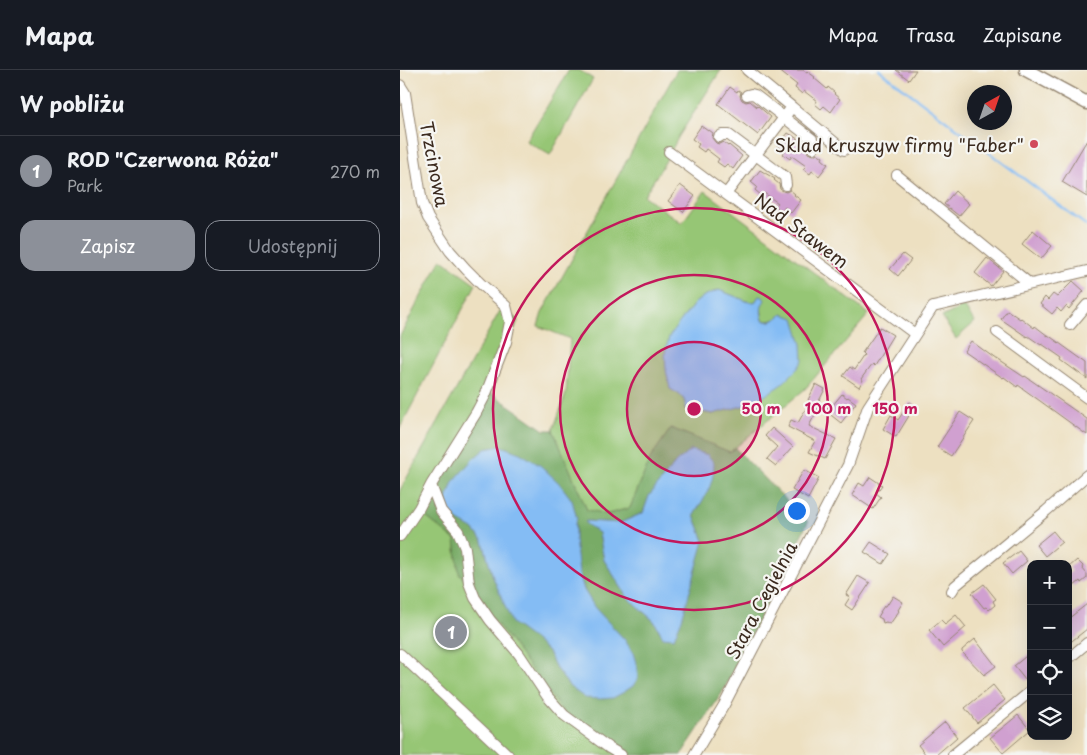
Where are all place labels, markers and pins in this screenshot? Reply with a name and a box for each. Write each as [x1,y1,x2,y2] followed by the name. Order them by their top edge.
[775,131,1024,158] place label: Sklad kruszyw firmy "Faber"
[1028,138,1040,150] marker: Sklad kruszyw firmy "Faber"
[685,400,703,418] centre of rings
[435,613,467,651] pin: 1

